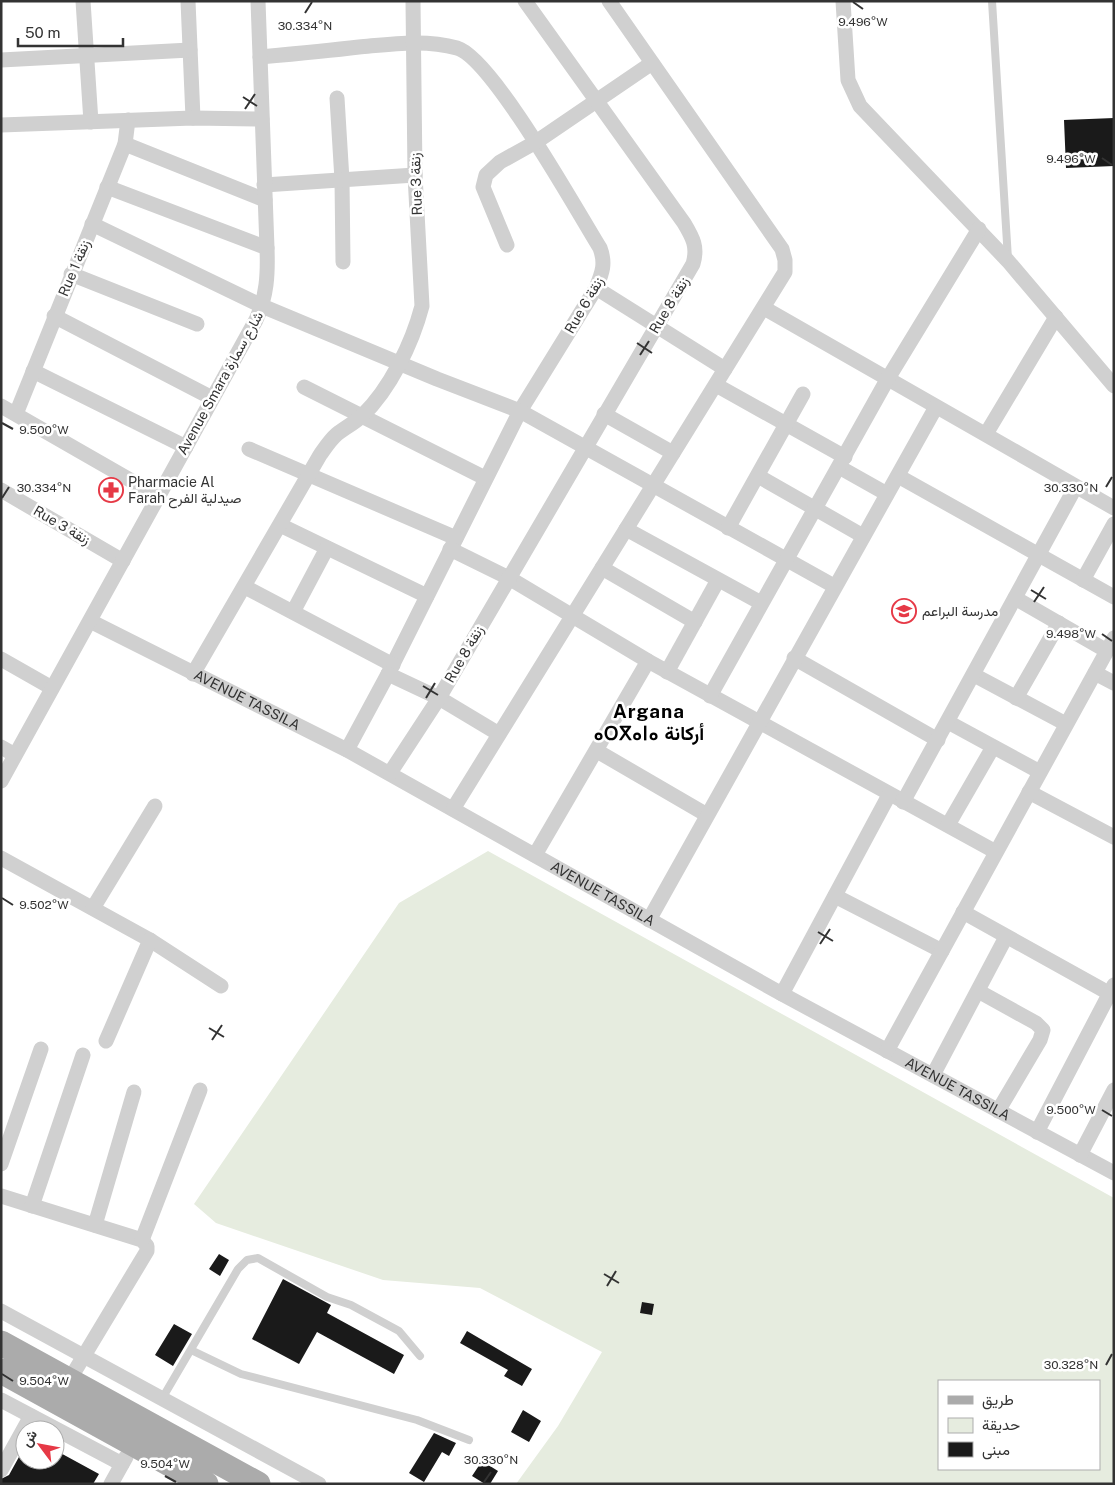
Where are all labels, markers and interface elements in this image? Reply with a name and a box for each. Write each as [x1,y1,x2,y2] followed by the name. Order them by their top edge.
[18,15,122,47] scale bar
[838,15,888,29] text: 9.496°W
[278,19,332,33] text: 30.334°N
[25,24,60,41] text: 50 m
[407,152,426,216] street label: Rue 3 زنقة
[1046,152,1096,166] text: 9.496°W
[55,237,94,299] street label: Rue 1 زنقة
[561,274,608,337] street label: Rue 6 زنقة
[646,274,693,337] street label: Rue 8 زنقة
[174,309,269,459] street label: Avenue Smara شارع سمارة
[19,423,69,437] text: 9.500°W
[128,474,242,509] place label: Pharmacie Al Farah صيدلية الفرح
[98,477,124,503] pharmacy icon: Pharmacie Al Farah صيدلية الفرح
[17,481,71,495] text: 30.334°N
[1044,481,1098,495] text: 30.330°N
[30,502,93,549] street label: Rue 3 زنقة
[891,598,917,624] school or university icon: مدرسة البراعم
[922,603,998,620] place label: مدرسة البراعم
[441,622,488,686] street label: Rue 8 زنقة
[1046,627,1096,641] text: 9.498°W
[192,667,303,733] street label: AVENUE TASSILA
[594,700,704,746] district label: Argana ⴰⵔⴳⴰⵏⴰ أركانة
[548,858,658,929] street label: AVENUE TASSILA
[19,898,69,912] text: 9.502°W
[903,1054,1013,1124] street label: AVENUE TASSILA
[1046,1103,1096,1117] text: 9.500°W
[1044,1358,1098,1372] text: 30.328°N
[19,1374,69,1388] text: 9.504°W
[938,1380,1100,1470] legend
[982,1391,1014,1410] text: طريق
[982,1416,1020,1434] text: حديقة
[15,1420,65,1470] north arrow
[18,1427,41,1450] text: ش
[982,1441,1010,1460] text: مبنى
[464,1453,518,1467] text: 30.330°N
[140,1457,190,1471] text: 9.504°W

